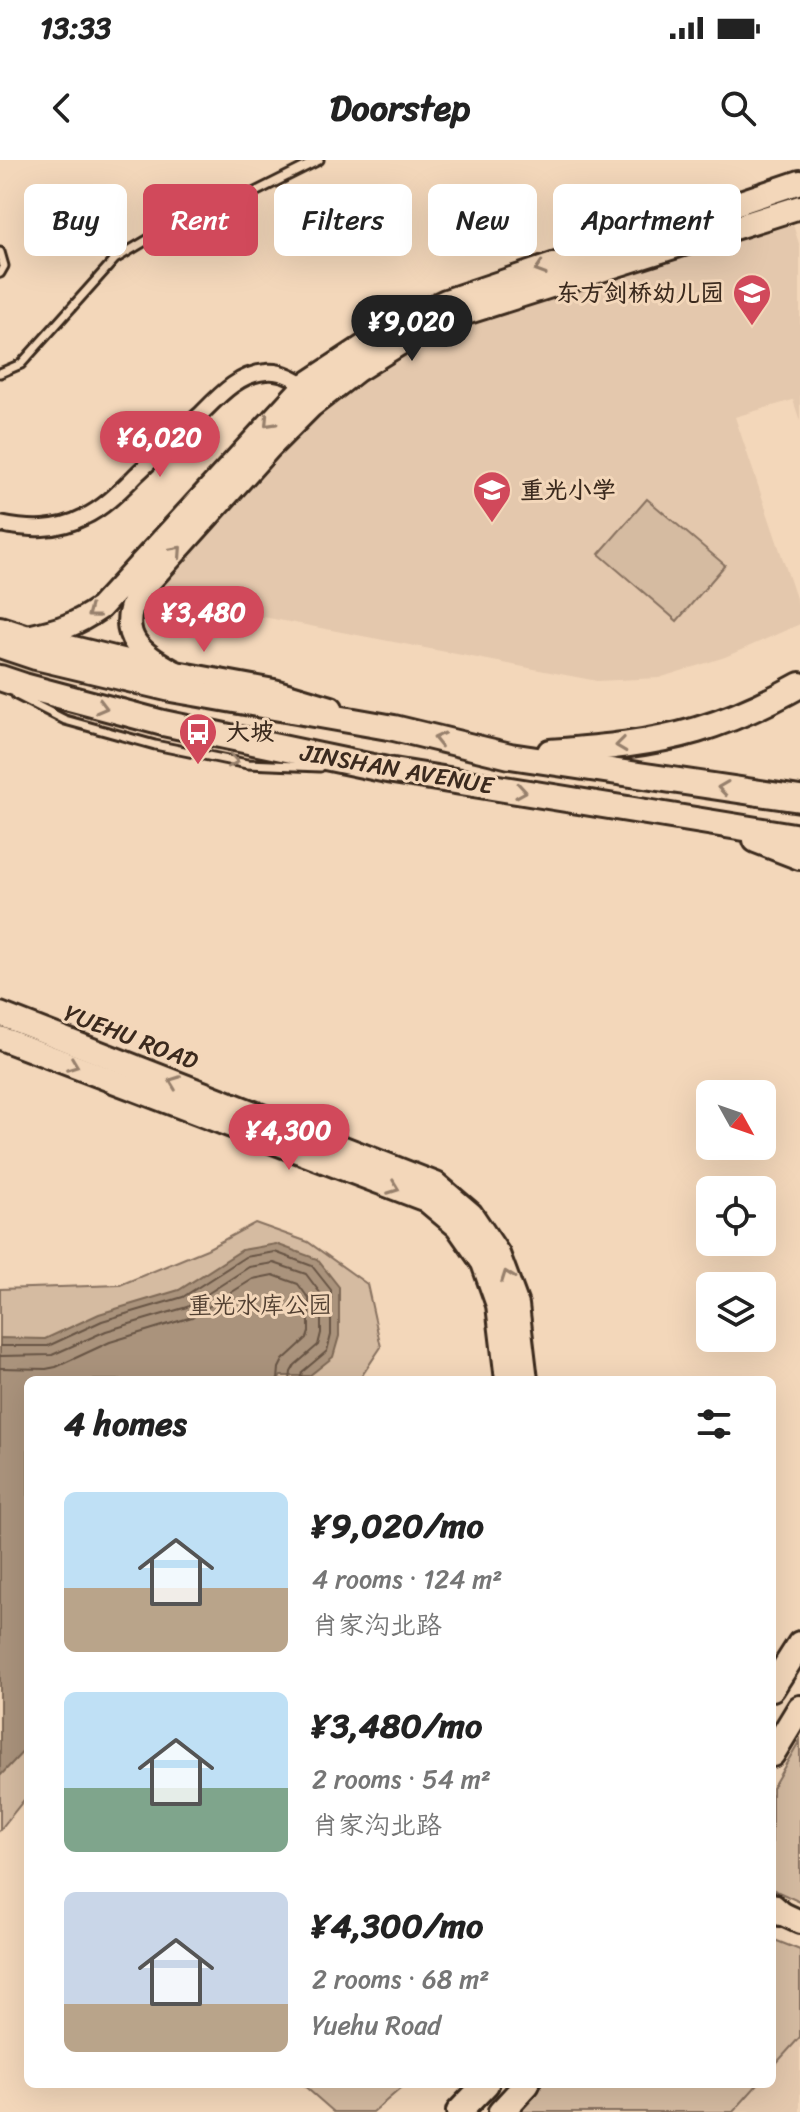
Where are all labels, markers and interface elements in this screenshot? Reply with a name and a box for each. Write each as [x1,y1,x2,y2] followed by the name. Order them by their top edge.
[40,1,111,55] text: 13:33
[330,76,470,140] text: Doorstep
[40,86,84,130] icon: back
[716,86,760,130] icon: search
[24,184,127,256] chip: Buy
[143,184,258,256] chip: Rent
[274,184,412,256] chip: Filters
[428,184,537,256] chip: New
[553,184,741,256] chip: Apartment
[534,260,548,276] one-way arrow
[556,272,724,314] place label: 东方剑桥幼儿园
[731,272,773,327] school or university icon: 东方剑桥幼儿园
[347,295,477,363] pin: ¥9,020
[369,298,455,344] text: ¥9,020
[95,411,225,479] pin: ¥6,020
[265,413,279,428] one-way arrow
[118,414,202,460] text: ¥6,020
[471,469,513,524] school or university icon: 重光小学
[520,469,616,511] place label: 重光小学
[168,545,182,560] one-way arrow
[139,586,269,654] pin: ¥3,480
[162,589,246,635] text: ¥3,480
[87,603,101,617] one-way arrow
[94,698,108,714] one-way arrow
[177,711,219,766] bus stop icon: 大坡
[226,711,274,753] place label: 大坡
[296,731,498,807] street label: JINSHAN AVENUE
[433,731,447,748] one-way arrow
[614,736,627,753] one-way arrow
[226,751,240,768] one-way arrow
[716,780,730,797] one-way arrow
[514,782,528,799] one-way arrow
[58,992,205,1082] street label: YUEHU ROAD
[65,1056,79,1072] one-way arrow
[168,1075,182,1092] one-way arrow
[696,1080,776,1160] north arrow
[696,1080,776,1352] map controls
[224,1104,354,1172] pin: ¥4,300
[247,1107,331,1153] text: ¥4,300
[696,1176,776,1256] button: locate
[387,1178,401,1195] one-way arrow
[500,1270,517,1284] one-way arrow
[696,1272,776,1352] button: layers
[188,1284,332,1326] park label: 重光水库公园
[64,1394,187,1454] text: 4 homes
[692,1402,736,1446] icon: filters
[312,1496,484,1556] text: ¥9,020/mo
[128,1524,224,1620] icon: home
[312,1556,503,1602] text: 4 rooms · 124 m²
[312,1602,442,1648] text: 肖家沟北路
[312,1696,482,1756] text: ¥3,480/mo
[128,1724,224,1820] icon: home
[312,1756,491,1802] text: 2 rooms · 54 m²
[312,1802,442,1848] text: 肖家沟北路
[312,1896,483,1956] text: ¥4,300/mo
[128,1924,224,2020] icon: home
[312,1956,489,2002] text: 2 rooms · 68 m²
[312,2002,441,2048] text: Yuehu Road

